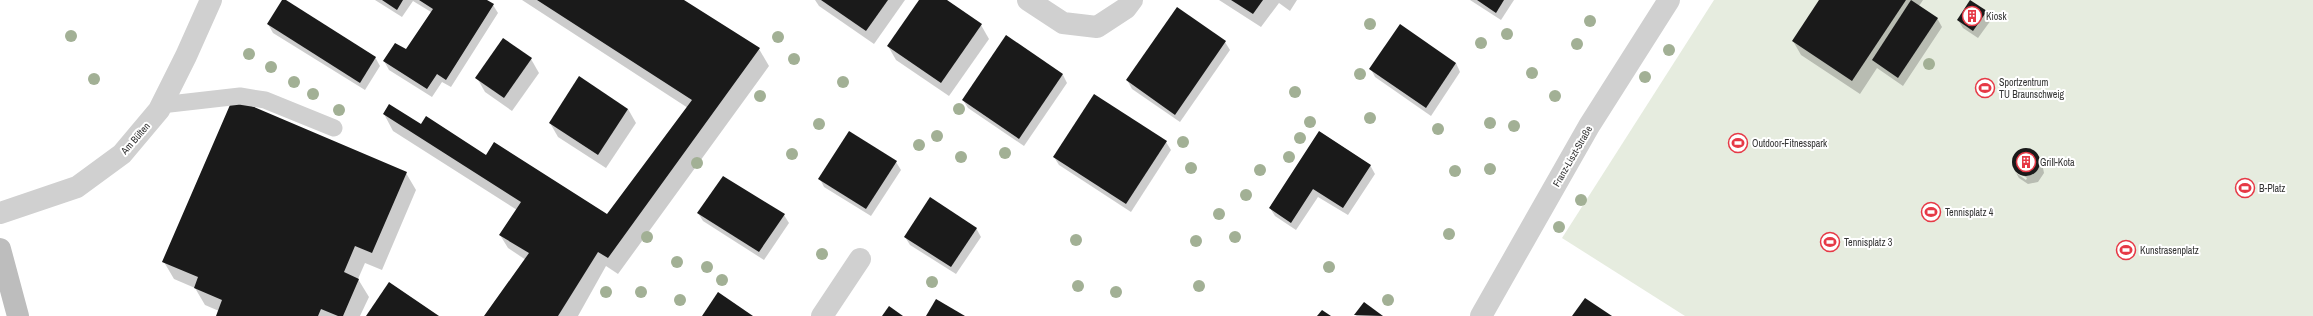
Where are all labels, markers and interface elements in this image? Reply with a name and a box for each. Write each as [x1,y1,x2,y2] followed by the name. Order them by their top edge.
[1961,5,1983,27] building icon: Kiosk
[1986,10,2007,23] place label: Kiosk
[1999,76,2065,101] place label: Sportzentrum TU Braunschweig
[1974,77,1996,99] sports icon: Sportzentrum TU Braunschweig
[117,120,153,158] street label: Am Bülten
[1550,123,1595,189] street label: Franz-Liszt-Straße
[1727,132,1749,154] sports icon: Outdoor-Fitnesspark
[1752,137,1828,150] place label: Outdoor-Fitnesspark
[2015,151,2037,173] building icon: Grill-Kota
[2040,156,2075,169] place label: Grill-Kota
[2234,177,2256,199] sports icon: B-Platz
[2259,182,2285,195] place label: B-Platz
[1920,201,1942,223] sports icon: Tennisplatz 4
[1945,206,1994,219] place label: Tennisplatz 4
[1819,231,1841,253] sports icon: Tennisplatz 3
[1844,236,1893,249] place label: Tennisplatz 3
[2115,239,2137,261] sports icon: Kunstrasenplatz
[2140,244,2199,257] place label: Kunstrasenplatz

